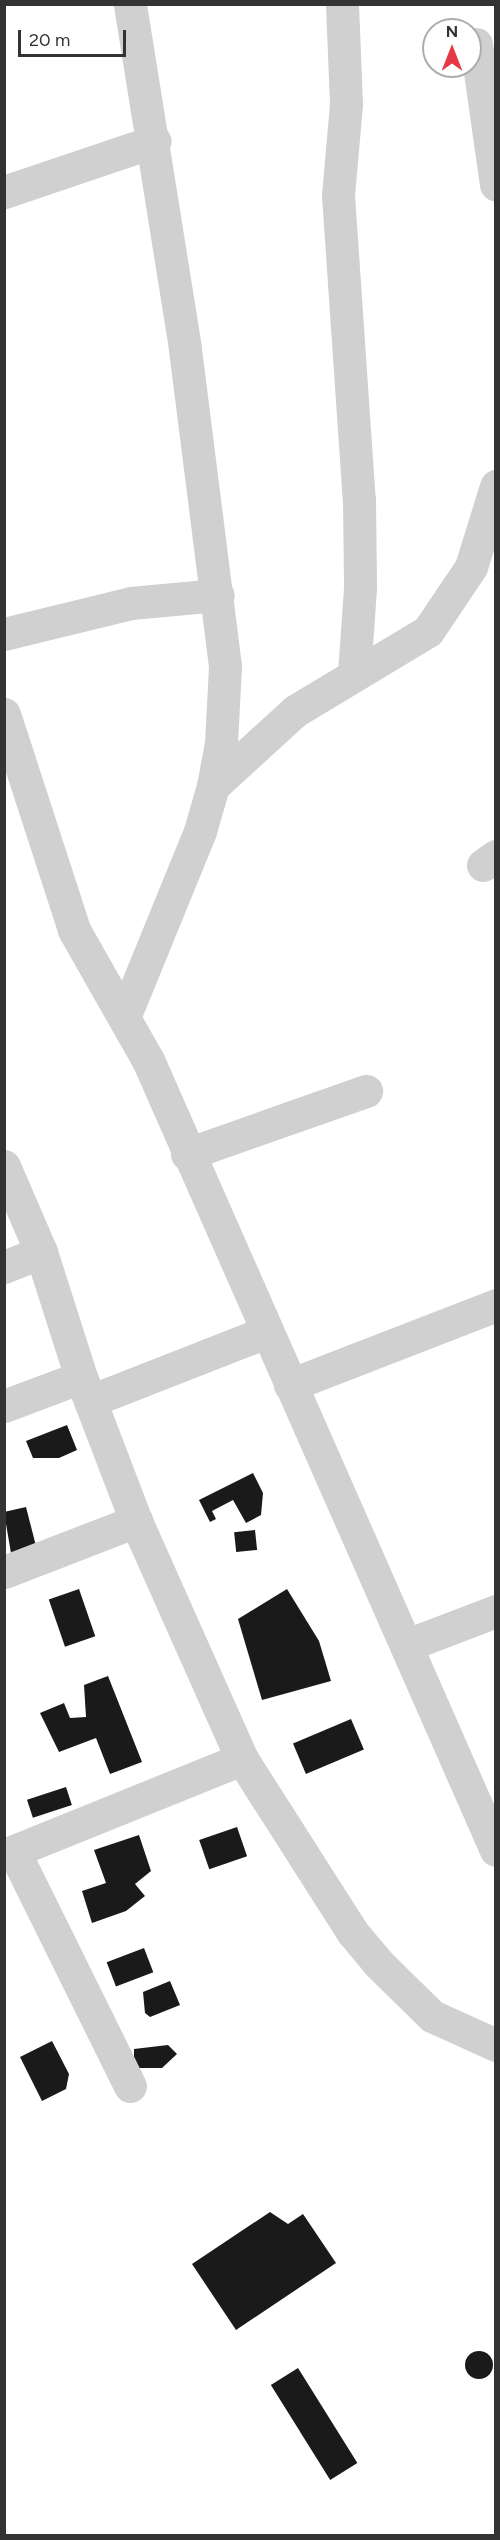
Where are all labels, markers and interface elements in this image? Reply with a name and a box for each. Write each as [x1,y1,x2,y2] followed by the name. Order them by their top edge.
[21,18,129,56] scale bar
[422,18,482,78] north arrow
[446,22,458,41] text: N
[29,29,70,51] text: 20 m

